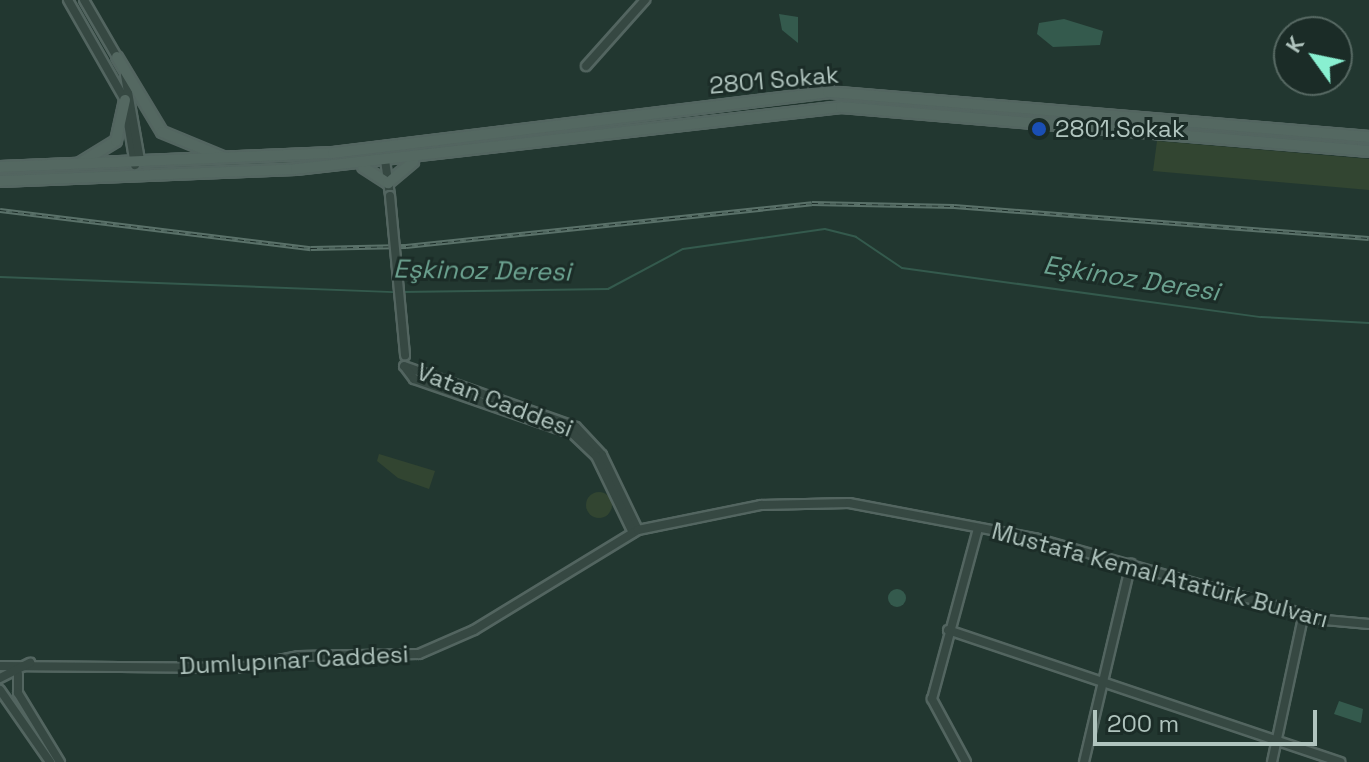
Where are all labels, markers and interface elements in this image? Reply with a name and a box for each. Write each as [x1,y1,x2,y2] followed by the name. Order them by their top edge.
[1273,16,1353,96] north arrow
[1279,31,1310,57] text: K
[708,60,840,100] street label: 2801 Sokak
[1055,115,1185,143] place label: 2801.Sokak
[1030,120,1048,138] marker: 2801.Sokak
[1041,250,1221,308] water label: Eşkinoz Deresi
[393,254,571,288] water label: Eşkinoz Deresi
[413,357,577,443] street label: Vatan Caddesi
[989,516,1331,634] street label: Mustafa Kemal Atatürk Bulvarı
[179,640,409,680] street label: Dumlupınar Caddesi
[1097,694,1321,744] scale bar
[1107,708,1179,739] text: 200 m

